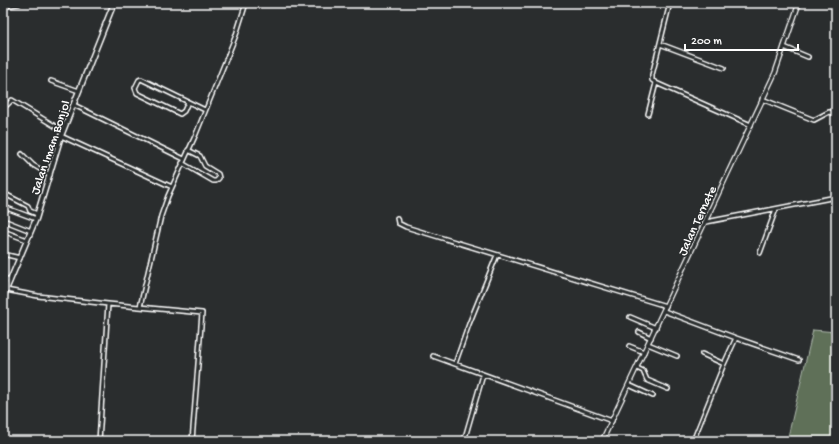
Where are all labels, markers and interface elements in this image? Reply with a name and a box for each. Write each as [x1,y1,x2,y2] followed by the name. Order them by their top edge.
[685,26,798,52] scale bar
[691,35,722,49] text: 200 m
[28,99,74,197] street label: Jalan Imam Bonjol
[676,184,721,258] street label: Jalan Ternate

